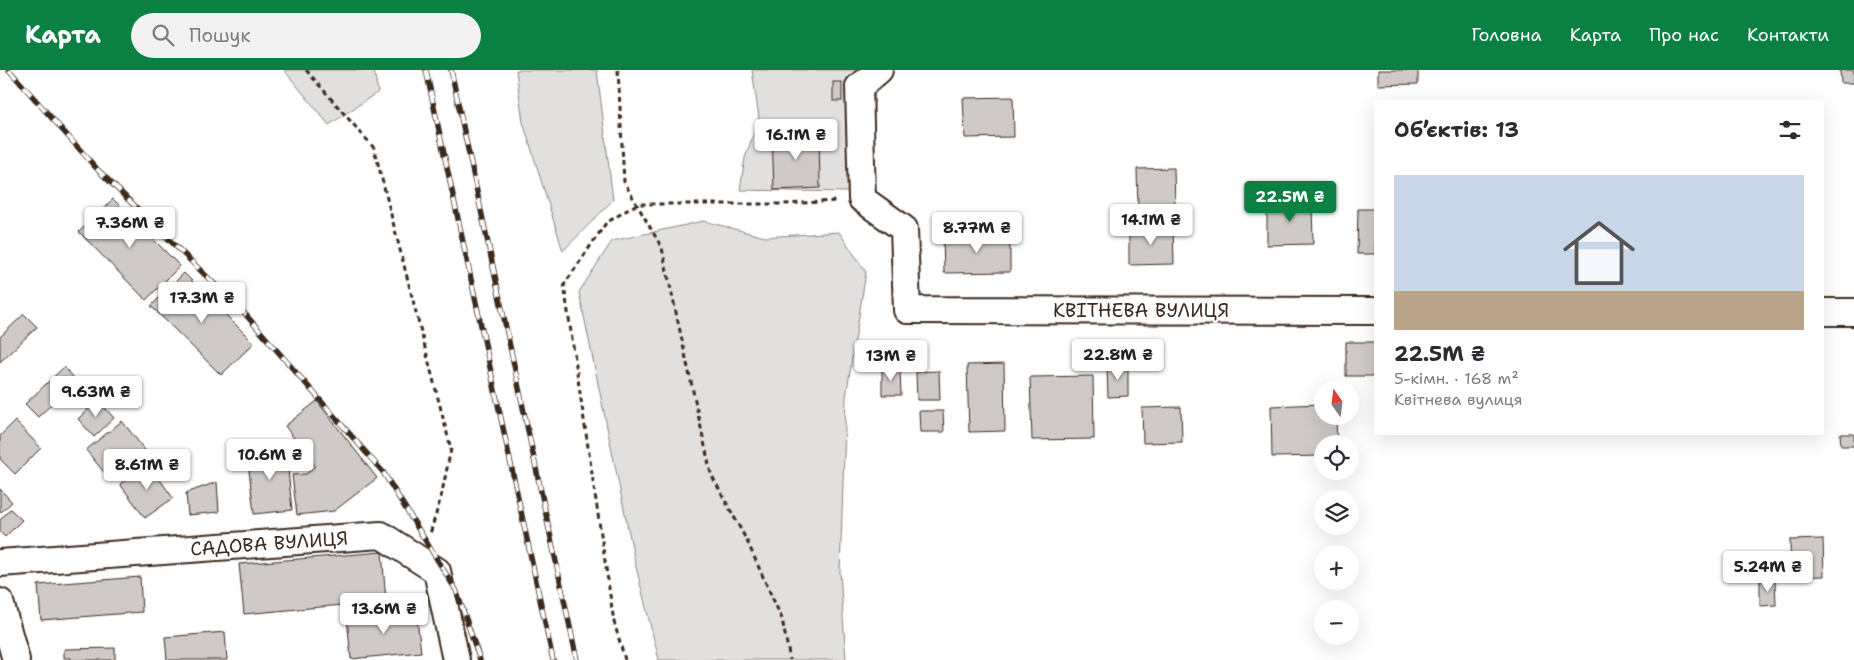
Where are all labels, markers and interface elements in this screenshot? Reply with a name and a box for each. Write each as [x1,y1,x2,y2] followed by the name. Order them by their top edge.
[131,13,481,58] search box
[25,19,101,51] text: Карта
[149,21,177,49] icon: search
[189,23,251,48] text: Пошук
[1471,23,1542,47] text: Головна
[1570,23,1621,47] text: Карта
[1649,23,1719,47] text: Про нас
[1747,23,1829,47] text: Контакти
[1394,116,1519,144] text: Об’єктів: 13
[1776,116,1804,144] icon: filters
[750,118,842,161] pin: 16.1M ₴
[766,124,826,145] text: 16.1M ₴
[1244,180,1336,223] pin: 22.5M ₴
[1255,186,1325,207] text: 22.5M ₴
[1105,204,1197,246] pin: 14.1M ₴
[84,206,176,249] pin: 7.36M ₴
[1554,208,1644,298] icon: home
[1121,209,1181,230] text: 14.1M ₴
[95,212,165,233] text: 7.36M ₴
[931,212,1023,254] pin: 8.77M ₴
[943,217,1011,238] text: 8.77M ₴
[156,282,248,324] pin: 17.3M ₴
[169,287,235,308] text: 17.3M ₴
[1053,298,1229,323] street label: КВІТНЕВА ВУЛИЦЯ
[1072,338,1164,381] pin: 22.8M ₴
[856,340,926,382] pin: 13M ₴
[1394,340,1485,368] text: 22.5M ₴
[1083,344,1153,365] text: 22.8M ₴
[865,345,917,366] text: 13M ₴
[1394,368,1519,389] text: 5-кімн. · 168 m²
[50,376,142,418] pin: 9.63M ₴
[1314,380,1359,425] north arrow
[1314,380,1359,645] map controls
[61,381,131,402] text: 9.63M ₴
[1394,389,1523,410] text: Квітнева вулиця
[1314,435,1359,480] button: locate
[224,438,316,481] pin: 10.6M ₴
[237,444,303,465] text: 10.6M ₴
[101,448,193,491] pin: 8.61M ₴
[114,454,180,475] text: 8.61M ₴
[1314,490,1359,535] button: layers
[189,526,349,561] street label: САДОВА ВУЛИЦЯ
[1314,545,1359,590] button: +
[1722,550,1814,593] pin: 5.24M ₴
[1734,556,1802,577] text: 5.24M ₴
[338,592,430,635] pin: 13.6M ₴
[351,598,417,619] text: 13.6M ₴
[1314,600,1359,645] button: −

